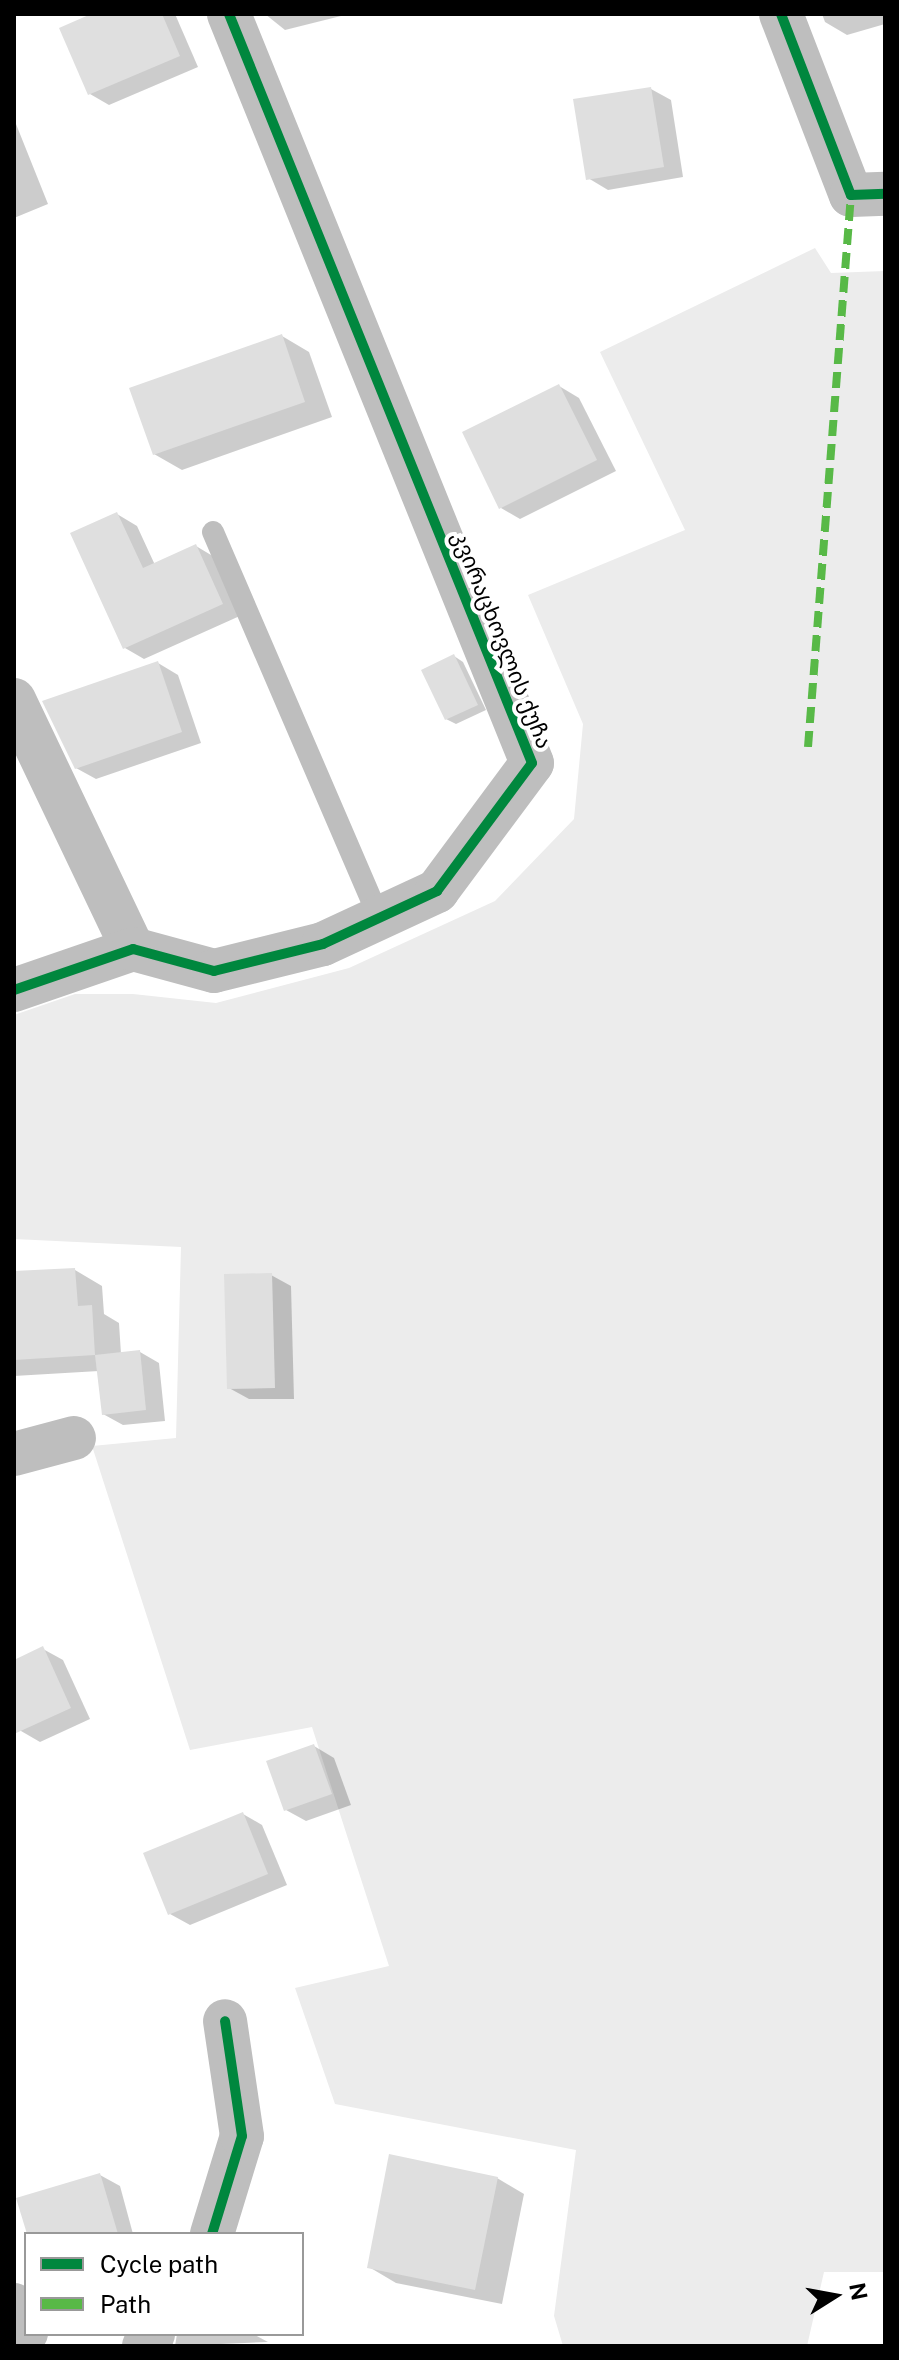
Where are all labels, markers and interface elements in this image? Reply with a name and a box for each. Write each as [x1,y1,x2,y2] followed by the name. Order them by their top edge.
[446,528,558,752] street label: კვირაცხოვლის ქუჩა
[24,2232,304,2336] legend
[100,2250,218,2278] text: Cycle path
[795,2256,875,2336] north arrow
[844,2280,873,2302] text: N
[100,2290,151,2318] text: Path

